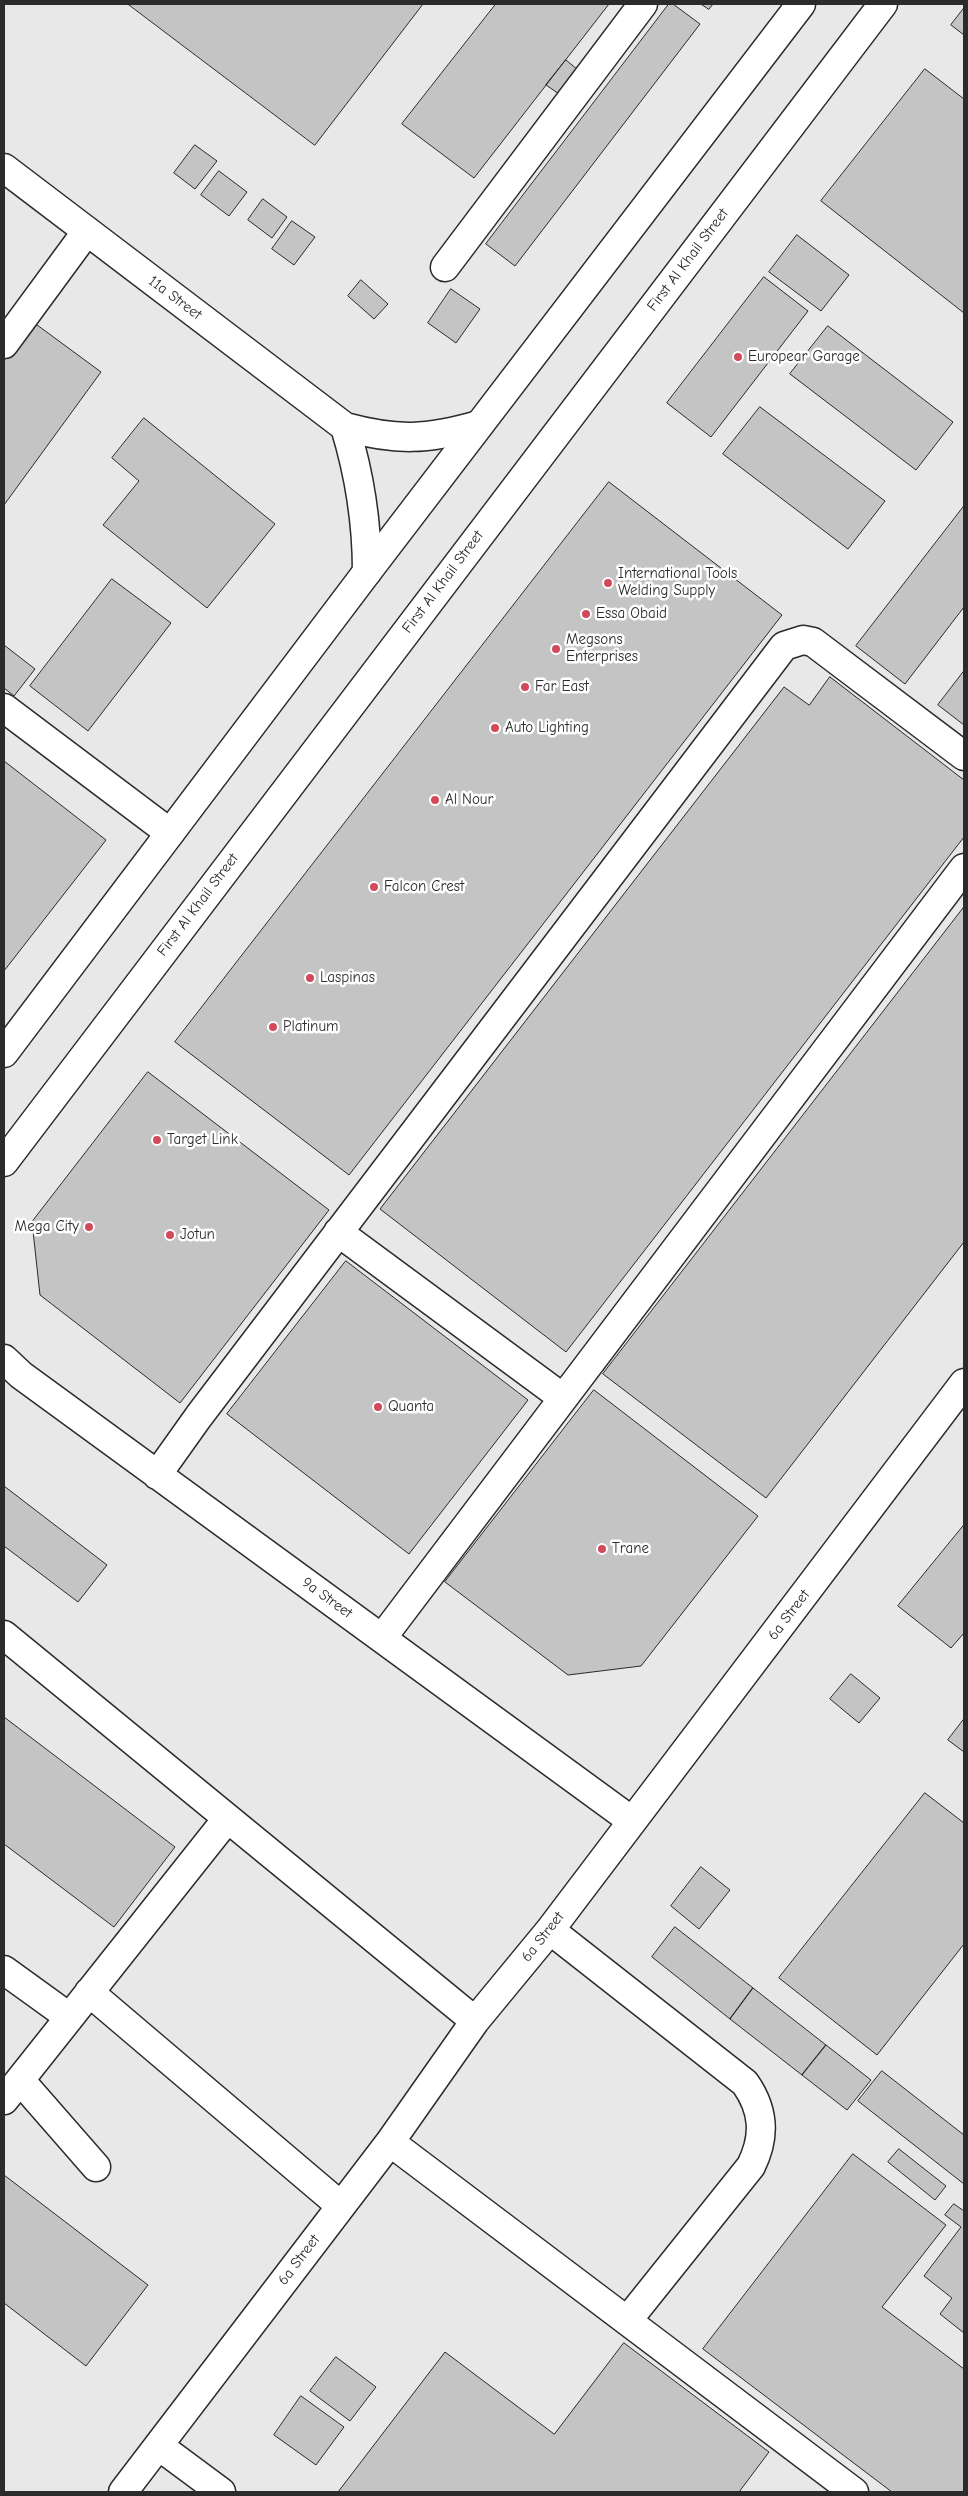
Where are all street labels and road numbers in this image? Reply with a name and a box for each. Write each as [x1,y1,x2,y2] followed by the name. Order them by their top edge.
[643,205,733,315] street label: First Al Khail Street
[145,272,205,324] street label: 11a Street
[398,527,488,637] street label: First Al Khail Street
[153,850,243,960] street label: First Al Khail Street
[298,1574,356,1622] street label: 9a Street
[764,1586,814,1644] street label: 6a Street
[518,1908,568,1966] street label: 6a Street
[274,2231,324,2289] street label: 6a Street

